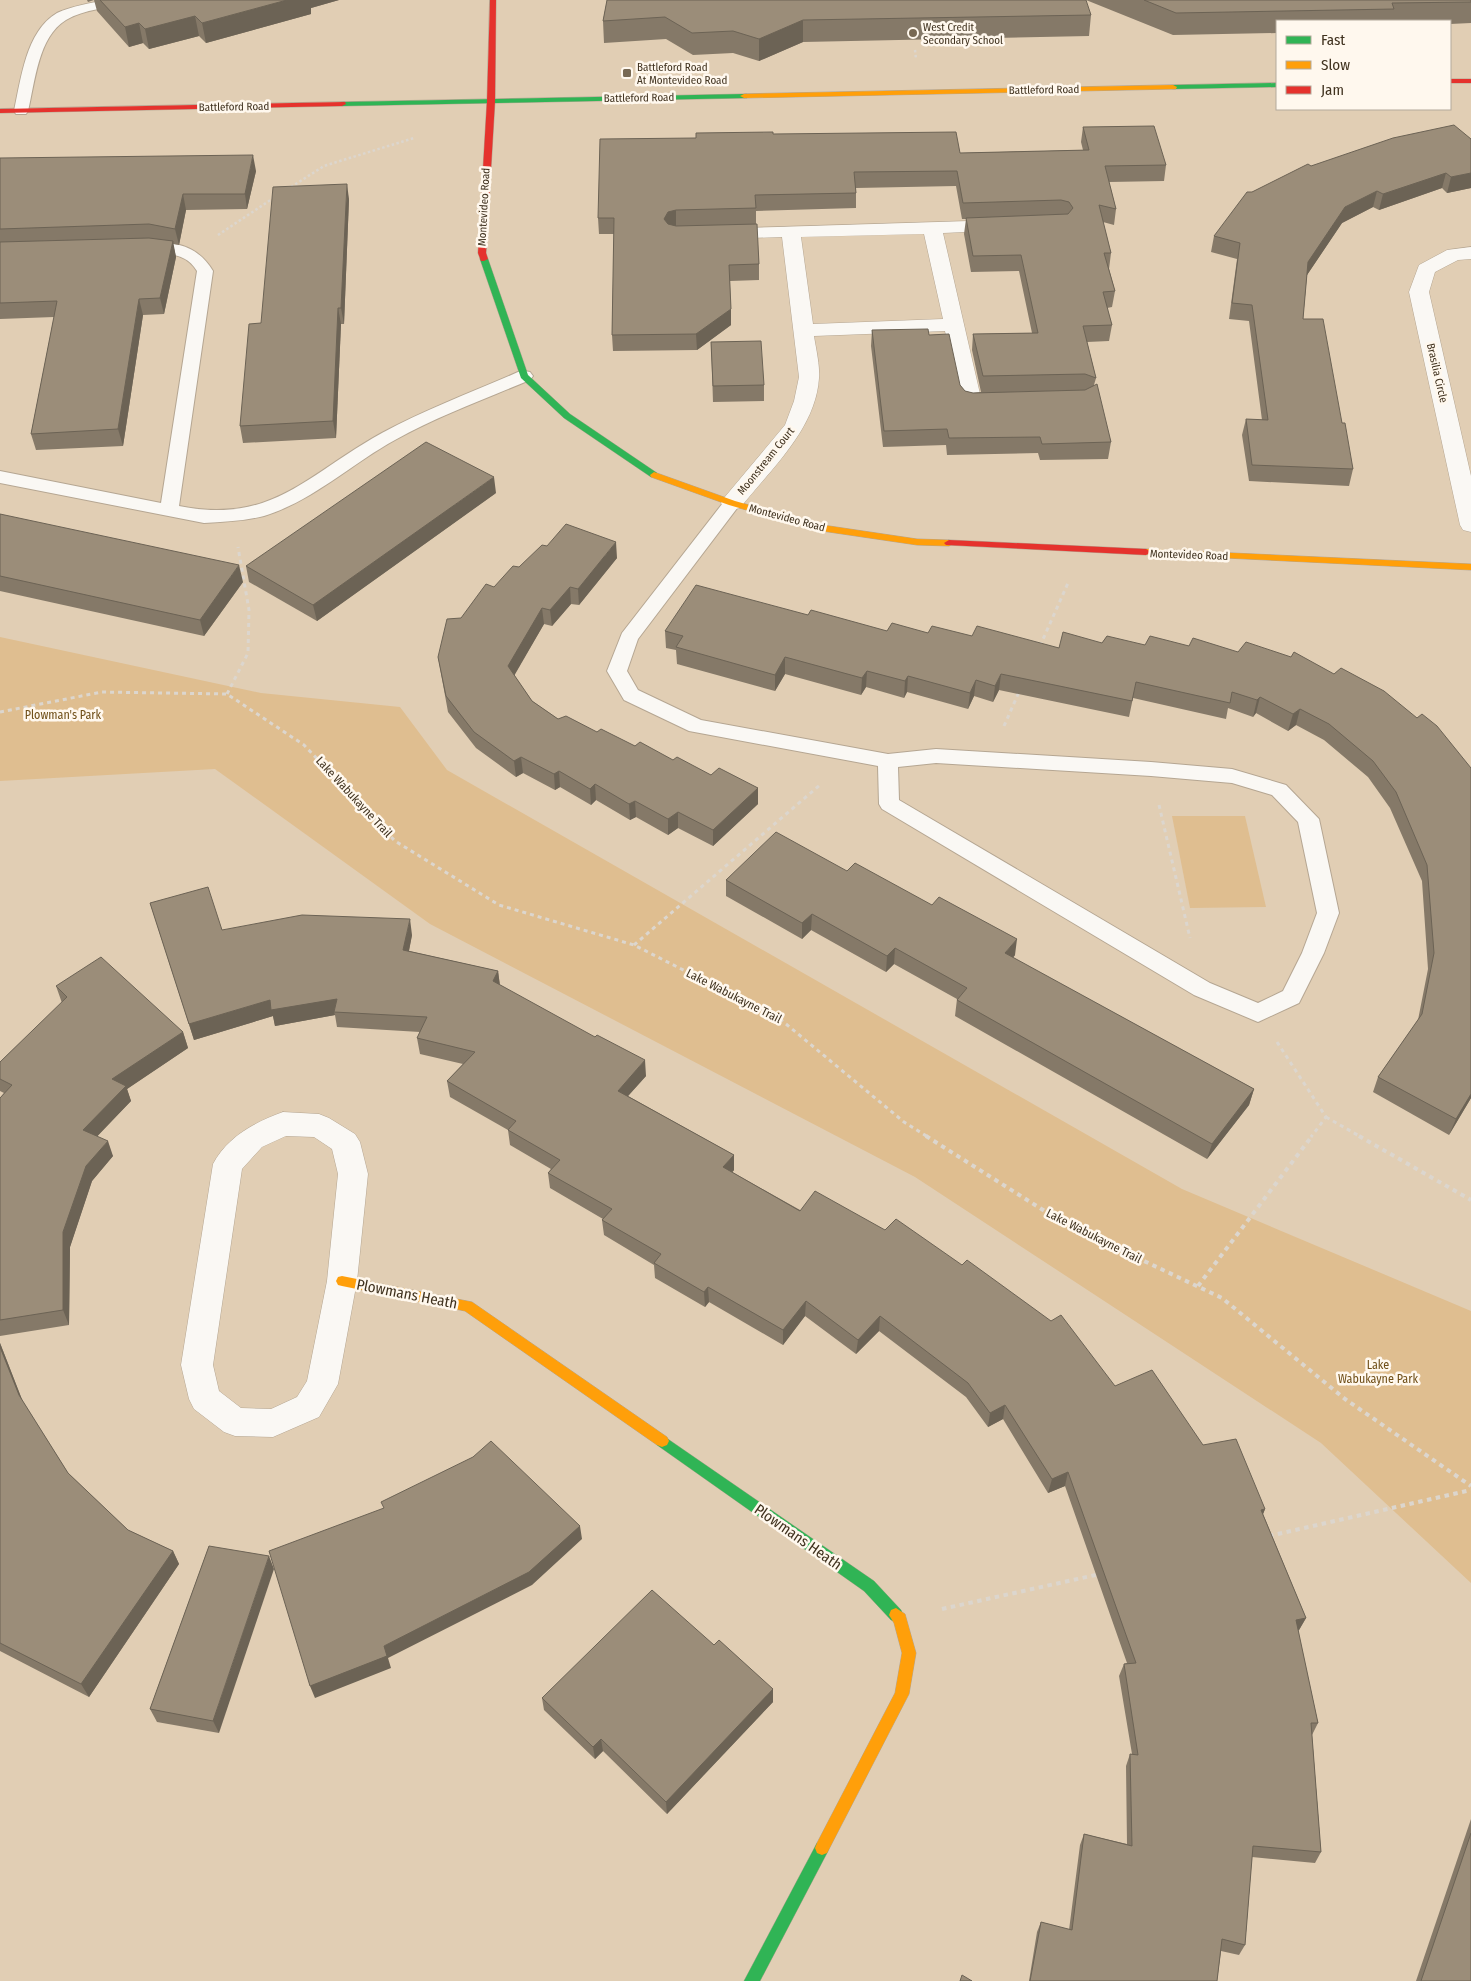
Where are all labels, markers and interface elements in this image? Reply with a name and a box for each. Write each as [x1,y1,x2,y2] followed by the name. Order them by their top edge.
[1276,20,1451,110] legend
[923,21,1003,47] place label: West Credit Secondary School
[907,27,919,39] marker: West Credit Secondary School
[1321,31,1345,49] text: Fast
[1321,56,1350,74] text: Slow
[637,61,727,87] place label: Battleford Road At Montevideo Road
[621,67,633,79] marker: Battleford Road At Montevideo Road
[1321,81,1344,99] text: Jam
[1009,83,1079,97] street label: Battleford Road
[604,91,674,105] street label: Battleford Road
[199,100,269,114] street label: Battleford Road
[475,168,493,246] street label: Montevideo Road
[1424,342,1450,404] street label: Brasilia Circle
[735,424,797,497] street label: Moonstream Court
[747,502,827,534] street label: Montevideo Road
[1150,547,1228,563] street label: Montevideo Road
[25,708,102,722] park label: Plowman's Park
[313,754,395,840] street label: Lake Wabukayne Trail
[684,966,784,1026] street label: Lake Wabukayne Trail
[1044,1206,1144,1266] street label: Lake Wabukayne Trail
[355,1275,459,1313] street label: Plowmans Heath
[1338,1358,1418,1386] park label: Lake Wabukayne Park
[751,1500,845,1574] street label: Plowmans Heath

